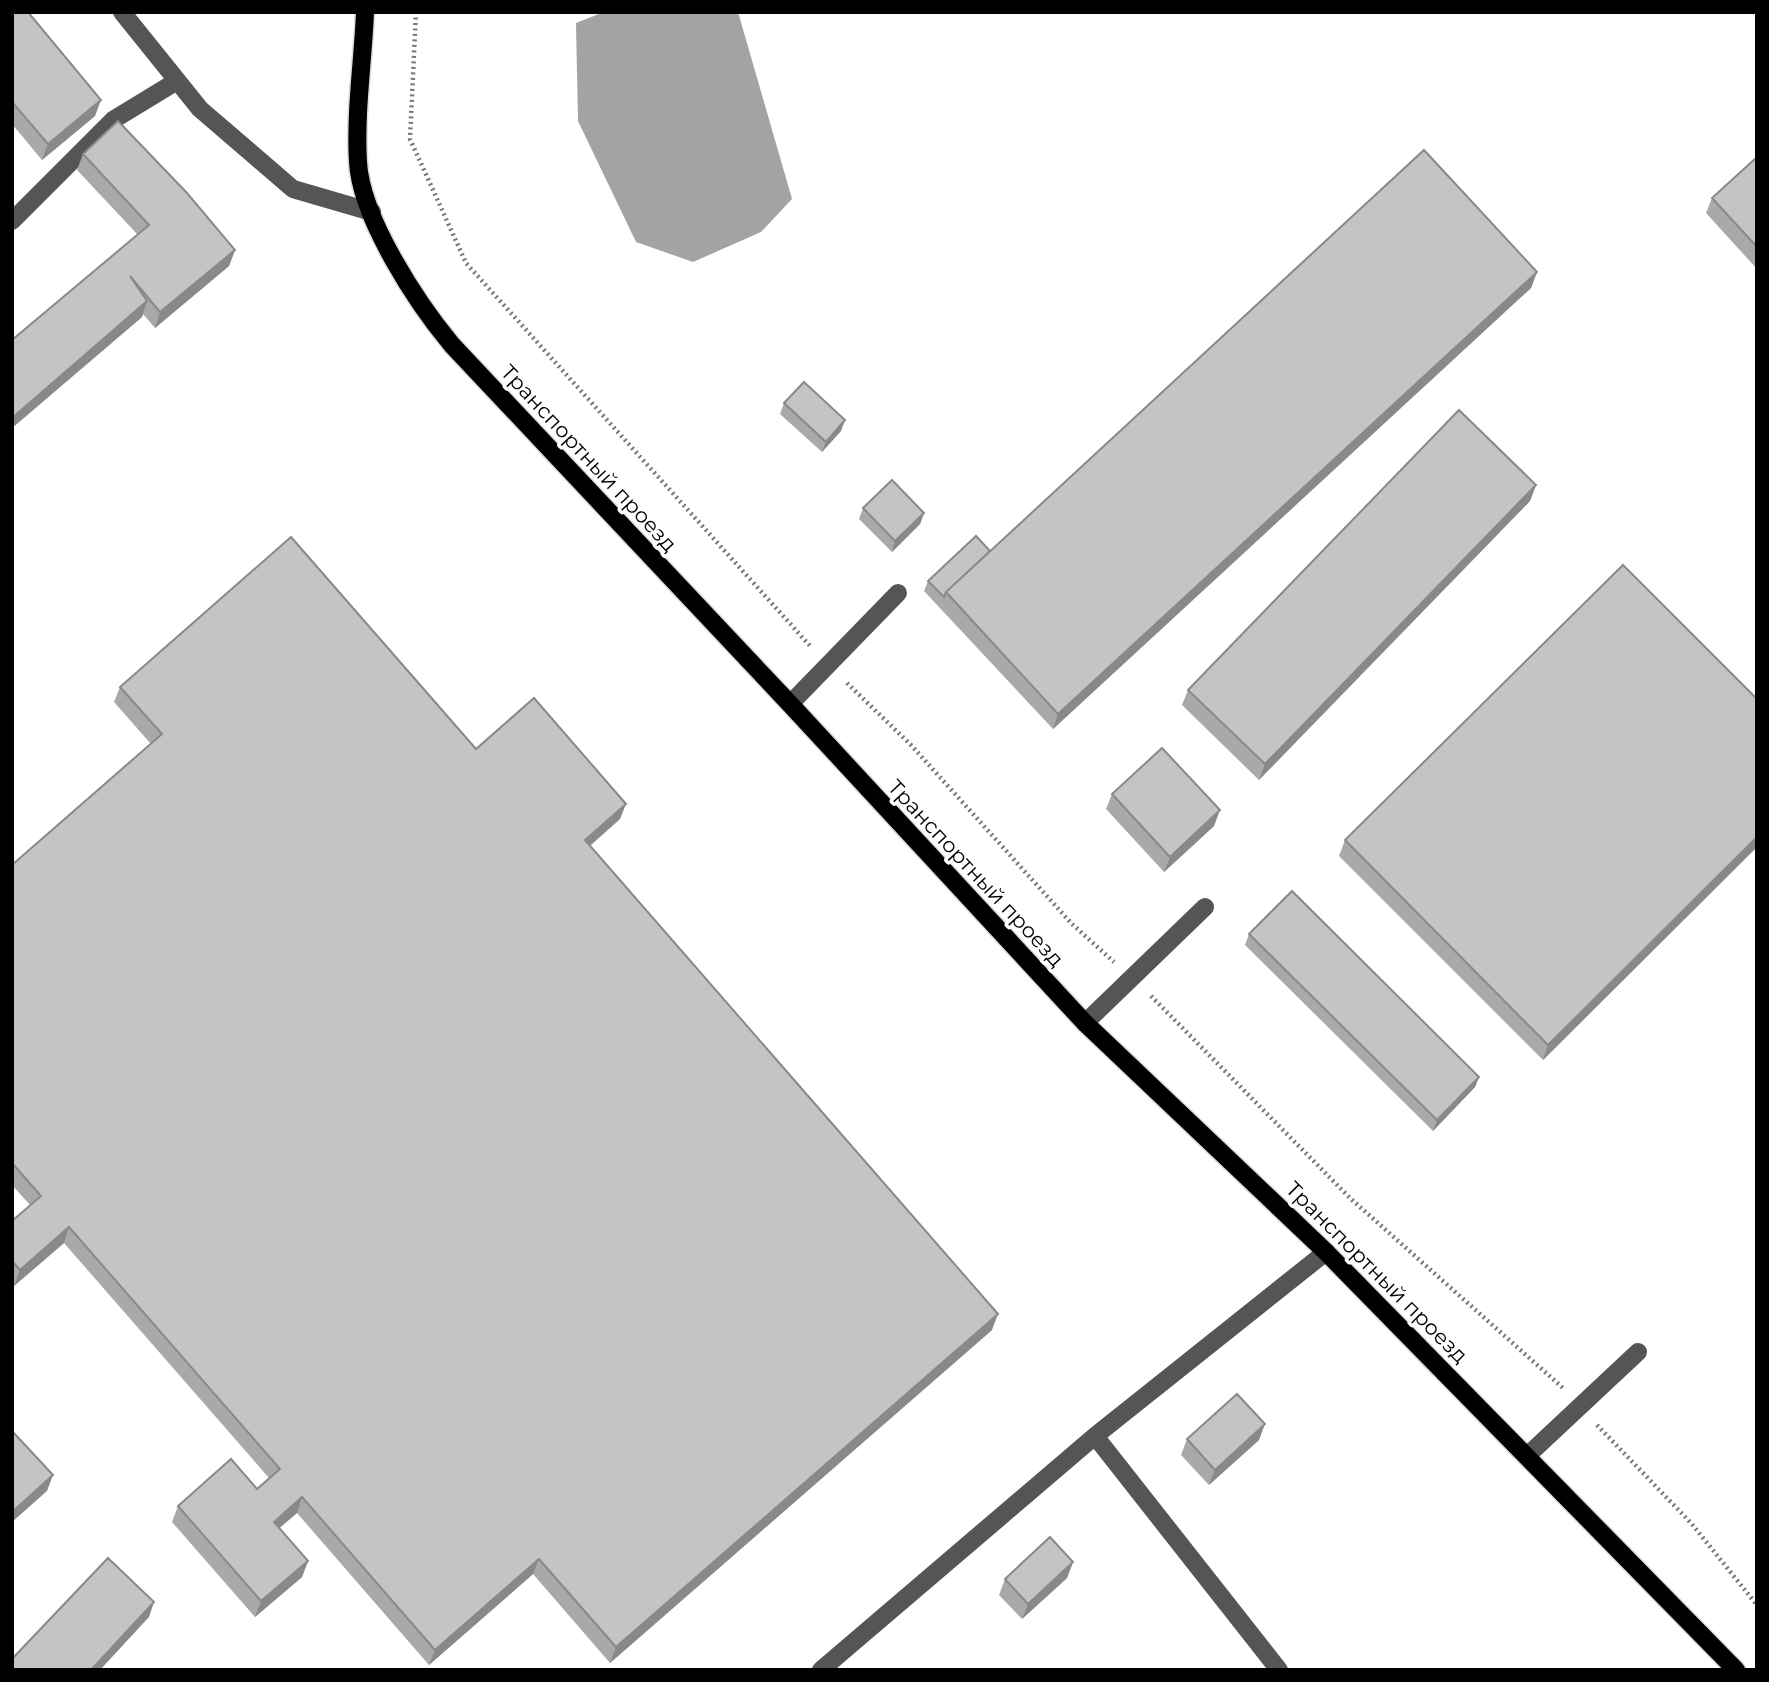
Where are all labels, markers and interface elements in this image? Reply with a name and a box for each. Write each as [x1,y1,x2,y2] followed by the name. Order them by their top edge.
[496,359,682,557] street label: Транспортный проезд
[883,774,1069,972] street label: Транспортный проезд
[1281,1176,1473,1368] street label: Транспортный проезд

